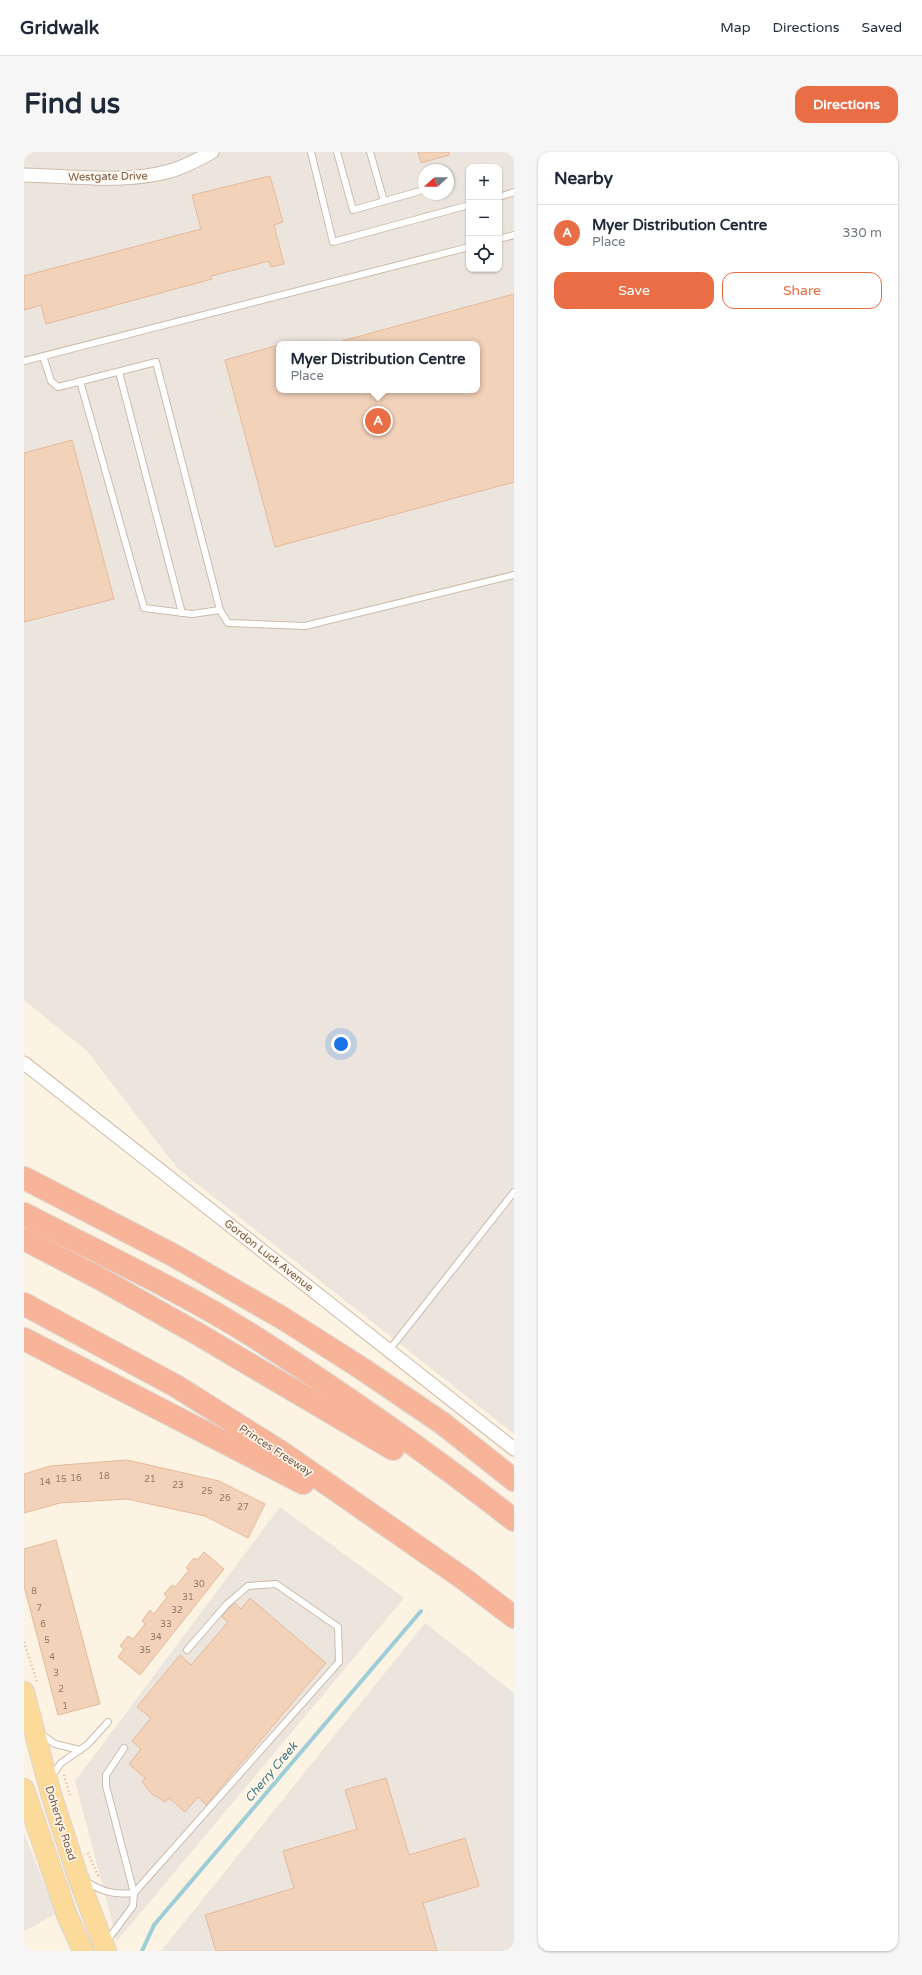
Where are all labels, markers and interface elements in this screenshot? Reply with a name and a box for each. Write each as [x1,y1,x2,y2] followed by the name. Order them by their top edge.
[20,17,99,39] text: Gridwalk
[720,19,751,36] text: Map
[773,19,840,36] text: Directions
[862,19,902,36] text: Saved
[795,86,898,123] button: Directions
[24,87,120,121] text: Find us
[418,164,454,200] north arrow
[466,164,502,272] map controls
[466,164,502,200] button: +
[554,168,613,189] text: Nearby
[68,169,148,184] street label: Westgate Drive
[466,200,502,236] button: −
[592,216,767,234] text: Myer Distribution Centre
[562,225,572,241] text: A
[842,225,882,241] text: 330 m
[592,234,625,250] text: Place
[466,236,502,272] button: locate
[554,272,714,309] button: Save
[722,272,882,309] button: Share
[276,341,480,393] popup
[290,350,466,368] text: Myer Distribution Centre
[290,368,324,384] text: Place
[365,406,391,436] pin: A
[331,1034,351,1054] your location
[222,1217,316,1294] street label: Gordon Luck Avenue
[237,1422,315,1479] street label: Princes Freeway
[98,1471,110,1482] house number: 18
[70,1473,82,1484] house number: 16
[55,1474,67,1485] house number: 15
[144,1474,156,1485] house number: 21
[39,1477,51,1488] house number: 14
[172,1480,184,1491] house number: 23
[201,1486,213,1497] house number: 25
[219,1493,231,1504] house number: 26
[237,1502,249,1513] house number: 27
[193,1579,205,1590] house number: 30
[31,1586,37,1597] house number: 8
[182,1592,194,1603] house number: 31
[36,1603,42,1614] house number: 7
[171,1605,183,1616] house number: 32
[40,1619,46,1630] house number: 6
[160,1619,172,1630] house number: 33
[150,1632,162,1643] house number: 34
[44,1635,50,1646] house number: 5
[139,1645,151,1656] house number: 35
[49,1652,55,1663] house number: 4
[53,1668,59,1679] house number: 3
[58,1684,64,1695] house number: 2
[62,1701,68,1712] house number: 1
[242,1738,301,1805] water label: Cherry Creek
[42,1784,79,1862] street label: Dohertys Road

